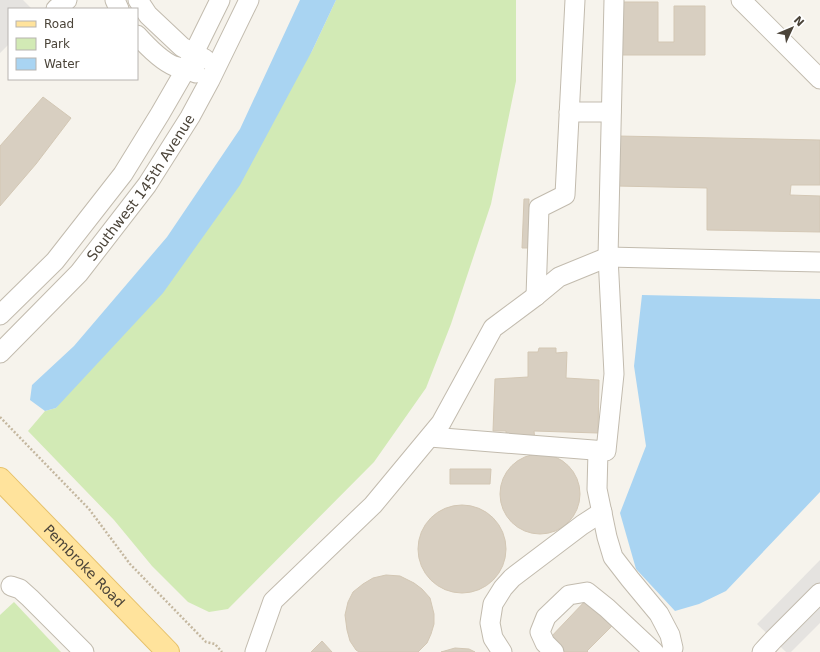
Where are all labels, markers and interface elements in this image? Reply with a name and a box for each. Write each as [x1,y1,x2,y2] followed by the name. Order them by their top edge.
[8,8,138,80] legend
[772,8,812,48] north arrow
[791,14,807,29] text: N
[44,17,74,31] text: Road
[44,37,70,51] text: Park
[44,57,80,71] text: Water
[84,111,198,264] street label: Southwest 145th Avenue
[41,521,128,610] street label: Pembroke Road

